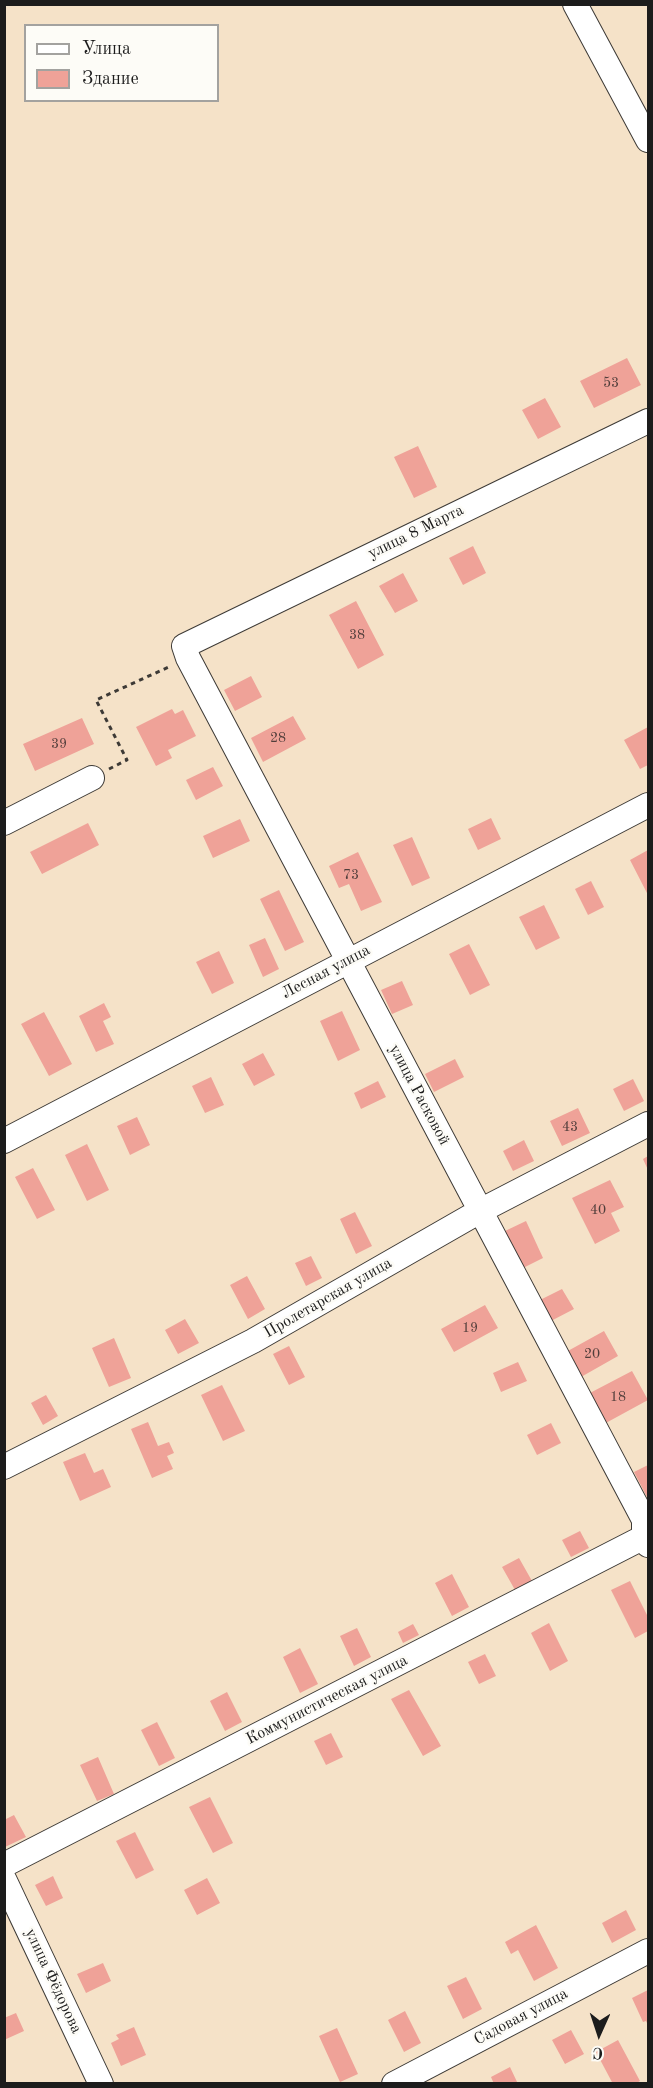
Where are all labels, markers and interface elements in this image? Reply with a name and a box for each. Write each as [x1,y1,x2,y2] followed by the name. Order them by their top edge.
[24,24,219,102] legend
[82,40,131,58] text: Улица
[82,70,139,88] text: Здание
[603,375,619,391] house number: 53
[365,501,467,563] street label: улица 8 Марта
[349,627,365,643] house number: 38
[270,730,286,746] house number: 28
[51,736,67,752] house number: 39
[343,867,359,883] house number: 73
[279,941,373,1003] street label: Лесная улица
[384,1041,454,1149] street label: улица Расковой
[562,1119,578,1135] house number: 43
[590,1202,606,1218] house number: 40
[261,1254,395,1342] street label: Пролетарская улица
[462,1320,478,1336] house number: 19
[584,1346,600,1362] house number: 20
[610,1389,626,1405] house number: 18
[243,1651,411,1749] street label: Коммунистическая улица
[20,1925,86,2037] street label: улица Фёдорова
[471,1984,571,2050] street label: Садовая улица
[569,2004,629,2064] north arrow
[592,2044,604,2060] text: С

